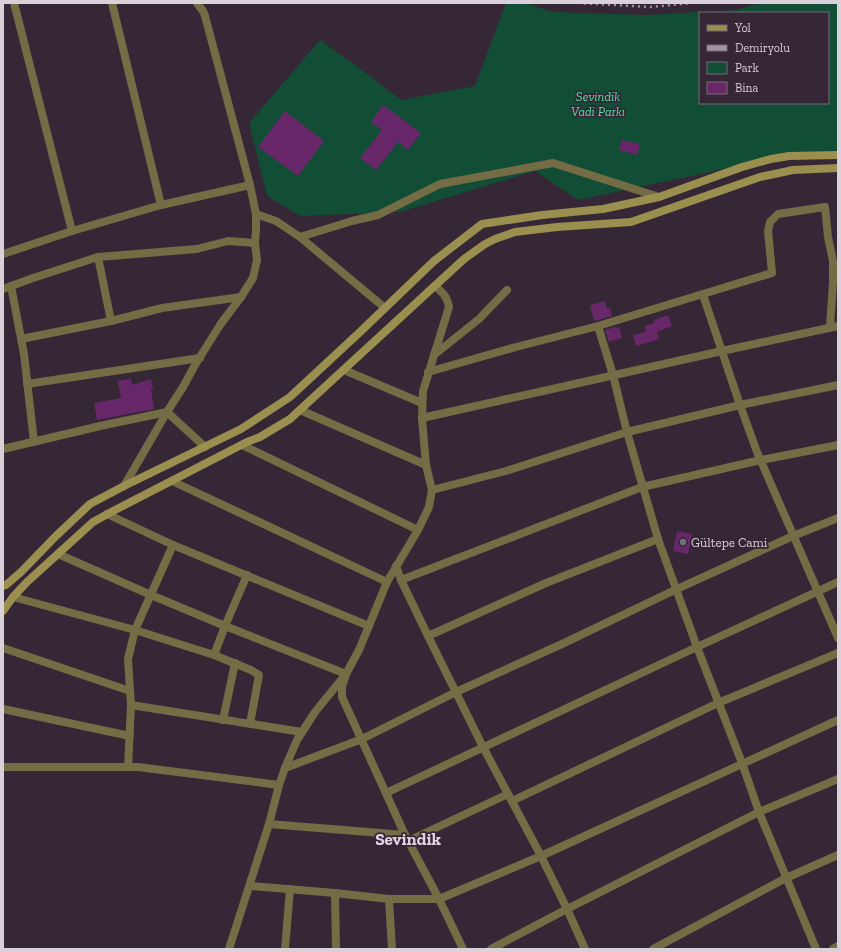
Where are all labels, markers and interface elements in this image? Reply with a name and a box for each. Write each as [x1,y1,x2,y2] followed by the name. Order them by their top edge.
[699,12,829,104] legend
[734,21,751,35] text: Yol
[735,41,790,55] text: Demiryolu
[735,61,760,75] text: Park
[735,81,758,95] text: Bina
[571,89,625,119] park label: Sevindik Vadi Parkı
[691,535,768,550] place label: Gültepe Cami
[678,537,688,547] marker: Gültepe Cami
[375,829,441,849] district label: Sevindik

